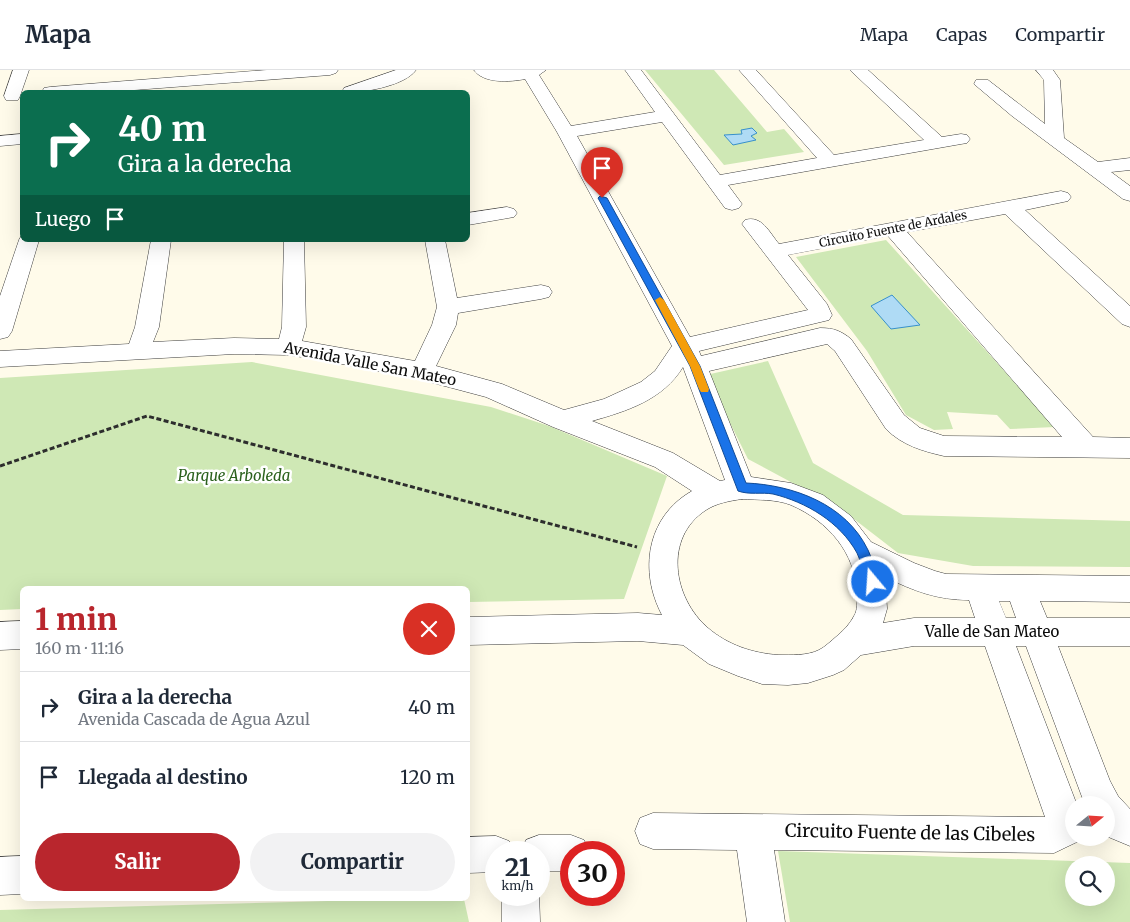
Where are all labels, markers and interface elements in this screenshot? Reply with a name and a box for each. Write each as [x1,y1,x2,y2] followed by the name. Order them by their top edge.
[25,19,91,50] text: Mapa
[860,23,908,46] text: Mapa
[936,23,987,46] text: Capas
[1015,23,1105,46] text: Compartir
[118,107,206,151] text: 40 m
[35,110,100,175] icon: right
[581,147,623,198] pin
[118,150,292,178] text: Gira a la derecha
[588,154,616,182] icon: arrive
[101,205,129,233] icon: arrive
[35,207,91,231] text: Luego
[818,207,968,250] street label: Circuito Fuente de Ardales
[281,337,458,390] street label: Avenida Valle San Mateo
[178,466,290,485] park label: Parque Arboleda
[846,555,898,607] position arrow
[35,600,117,638] text: 1 min
[403,603,455,655] button: close
[924,622,1059,641] street label: Valle de San Mateo
[35,638,124,658] text: 160 m · 11:16
[78,685,232,709] text: Gira a la derecha
[35,693,63,721] icon: right
[408,695,455,719] text: 40 m
[78,709,310,729] text: Avenida Cascada de Agua Azul
[35,763,63,791] icon: arrive
[78,765,248,789] text: Llegada al destino
[400,765,455,789] text: 120 m
[1065,796,1115,846] north arrow
[1065,796,1115,906] map controls
[785,819,1036,846] street label: Circuito Fuente de las Cibeles
[35,833,240,891] button: Salir
[250,833,455,891] button: Compartir
[560,841,625,906] speed limit sign: 30
[505,851,530,883] text: 21
[1065,856,1115,906] button: search
[502,878,533,893] text: km/h

